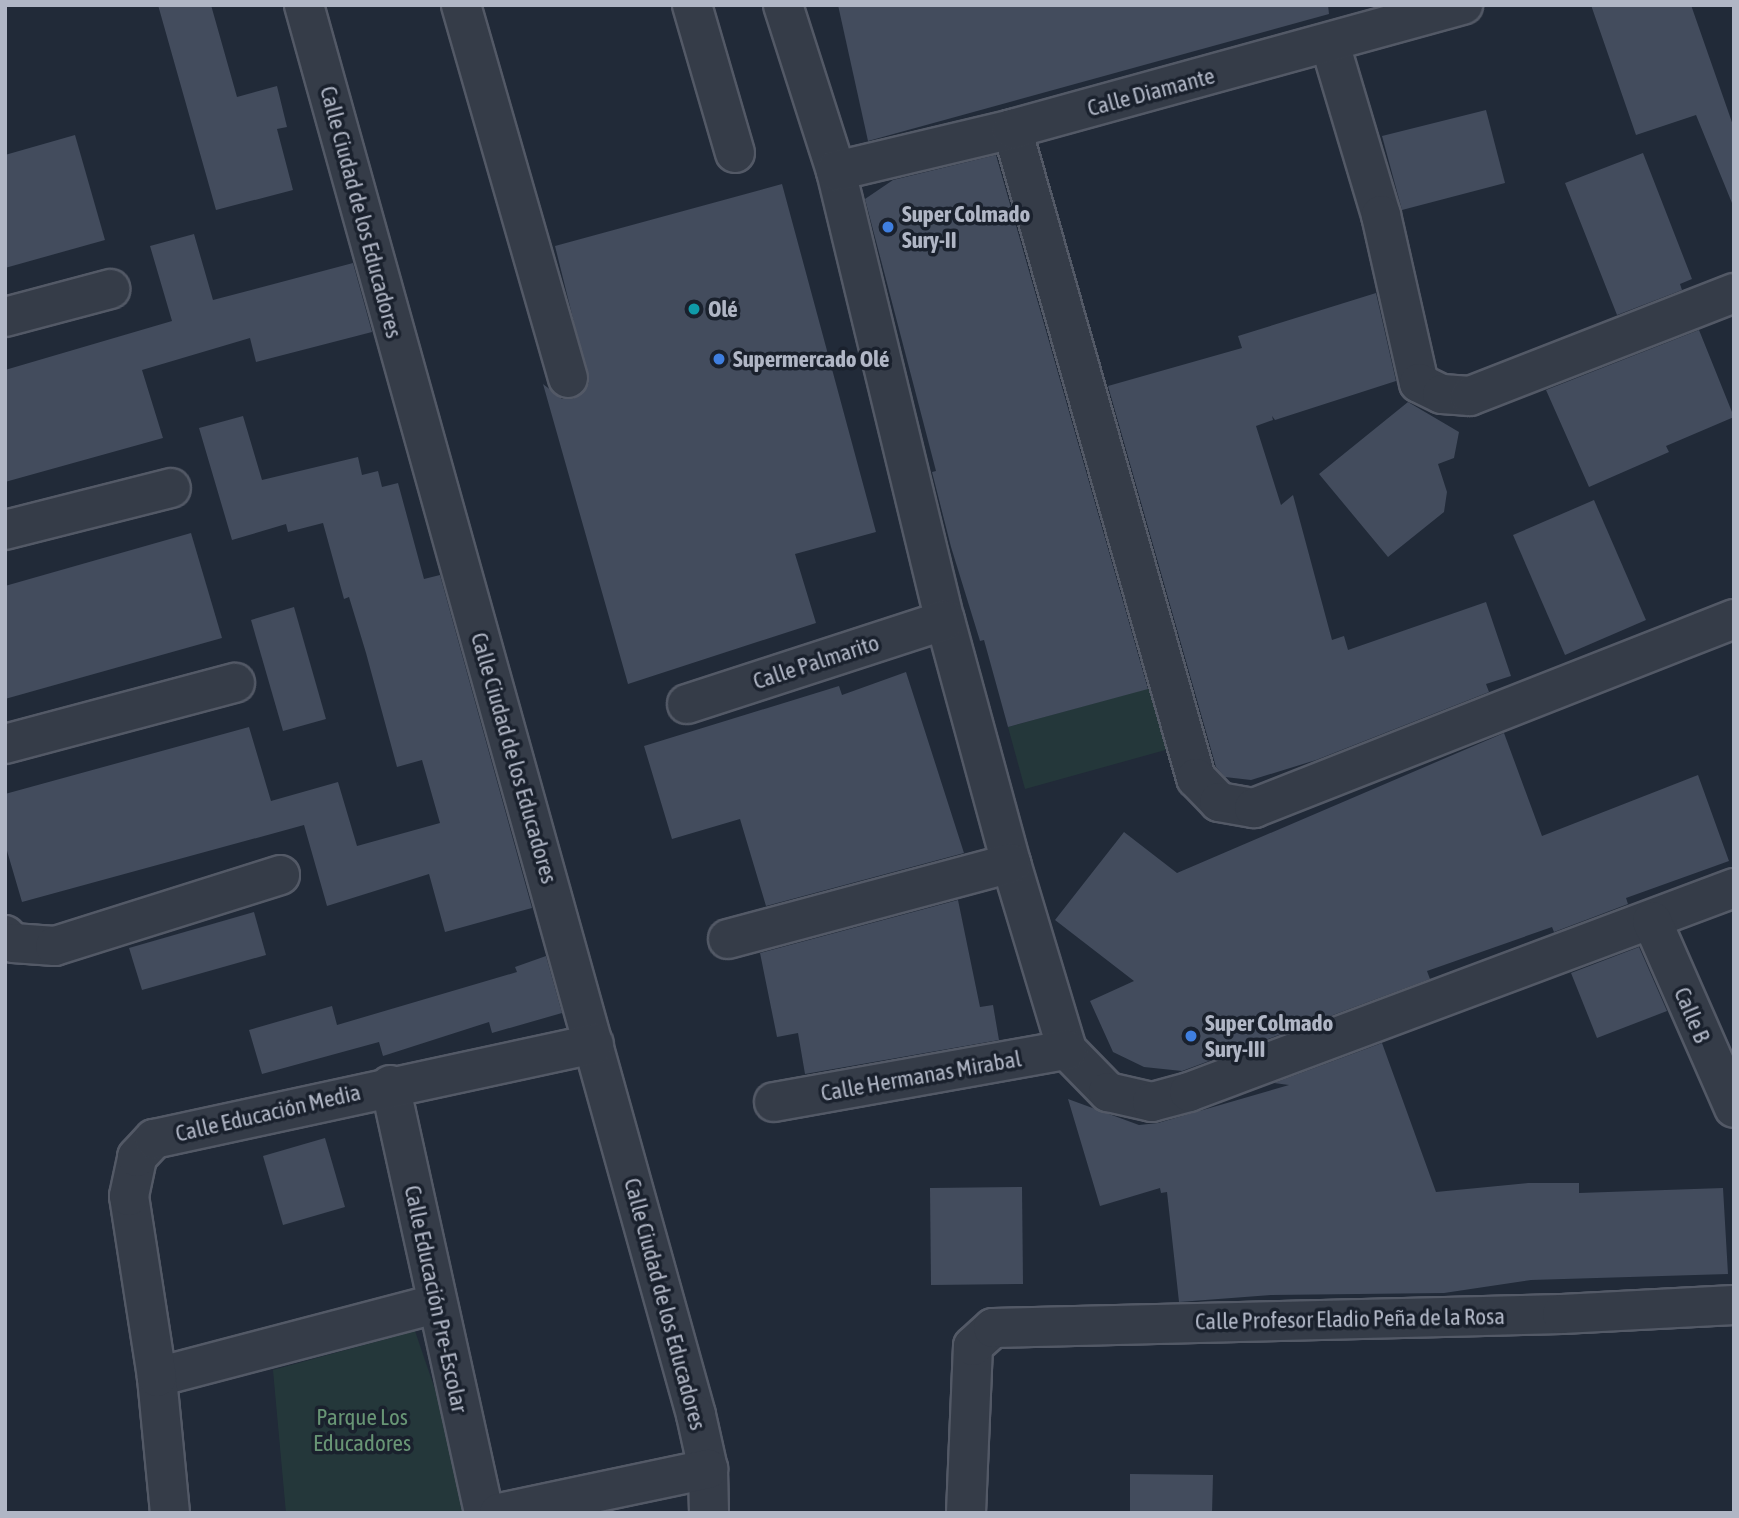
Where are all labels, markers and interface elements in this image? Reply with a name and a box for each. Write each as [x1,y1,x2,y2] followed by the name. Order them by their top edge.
[1084,62,1218,122] street label: Calle Diamante
[314,83,408,341] street label: Calle Ciudad de los Educadores
[902,200,1030,254] place label: Super Colmado Sury-II
[880,219,896,235] marker: Super Colmado Sury-II
[708,295,738,323] place label: Olé
[686,301,702,317] marker: Olé
[733,345,889,373] place label: Supermercado Olé
[711,351,727,367] marker: Supermercado Olé
[465,629,563,887] street label: Calle Ciudad de los Educadores
[750,629,882,695] street label: Calle Palmarito
[1668,983,1716,1047] street label: Calle B
[1205,1009,1333,1063] place label: Super Colmado Sury-III
[1183,1028,1199,1044] marker: Super Colmado Sury-III
[819,1045,1023,1107] street label: Calle Hermanas Mirabal
[173,1078,363,1148] street label: Calle Educación Media
[618,1175,712,1433] street label: Calle Ciudad de los Educadores
[398,1183,474,1415] street label: Calle Educación Pre-Escolar
[1195,1302,1505,1336] street label: Calle Profesor Eladio Peña de la Rosa
[313,1403,411,1457] park label: Parque Los Educadores

